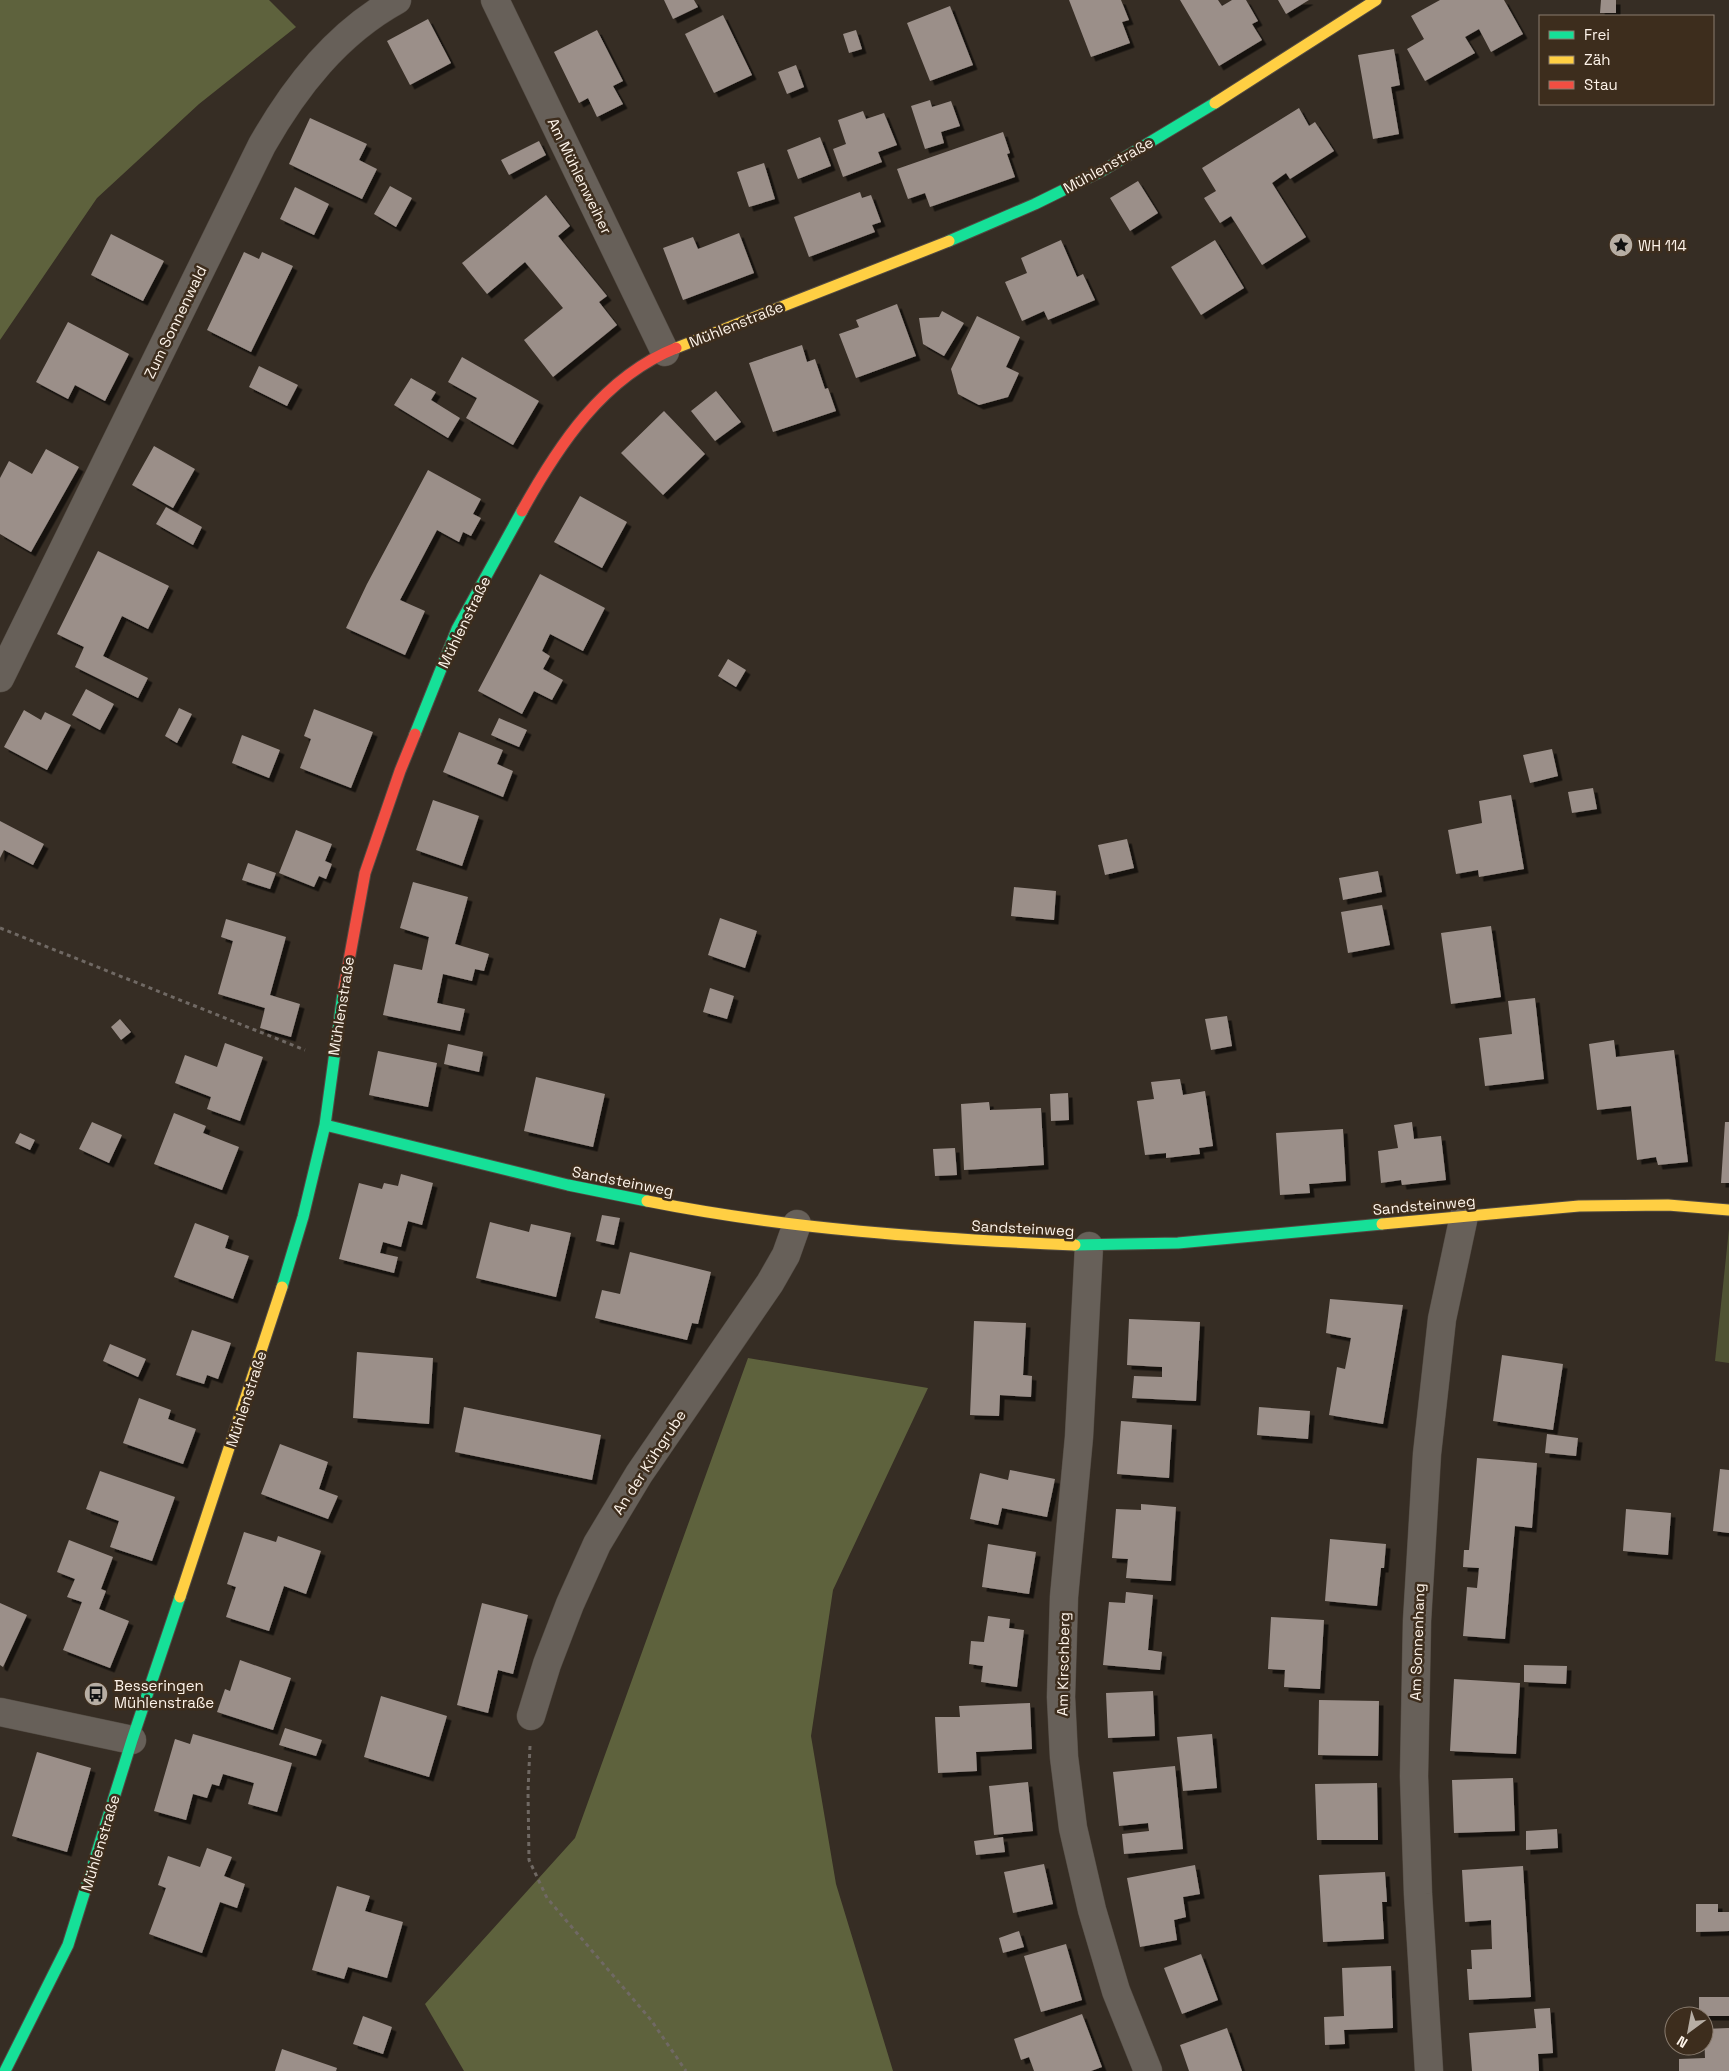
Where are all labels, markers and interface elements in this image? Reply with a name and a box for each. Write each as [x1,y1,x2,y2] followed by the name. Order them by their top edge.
[1539,15,1714,105] legend
[1584,25,1610,44] text: Frei
[1584,50,1610,69] text: Zäh
[1584,75,1618,94] text: Stau
[544,115,617,238] street label: Am Mühlenweiher
[1060,132,1156,198] street label: Mühlenstraße
[1608,232,1634,258] place icon: WH 114
[1638,236,1687,255] place label: WH 114
[139,262,211,382] street label: Zum Sonnenwald
[686,296,786,352] street label: Mühlenstraße
[434,573,495,671] street label: Mühlenstraße
[324,955,358,1057] street label: Mühlenstraße
[571,1162,675,1200] street label: Sandsteinweg
[1372,1191,1476,1219] street label: Sandsteinweg
[971,1216,1075,1240] street label: Sandsteinweg
[222,1348,271,1450] street label: Mühlenstraße
[608,1406,690,1518] street label: An der Kühgrube
[1405,1583,1429,1701] street label: Am Sonnenhang
[1053,1612,1073,1716] street label: Am Kirschberg
[114,1676,214,1712] place label: Besseringen Mühlenstraße
[83,1681,109,1707] bus stop icon: Besseringen Mühlenstraße
[76,1792,124,1894] street label: Mühlenstraße
[1664,2006,1714,2056] north arrow
[1673,2032,1691,2052] text: N

